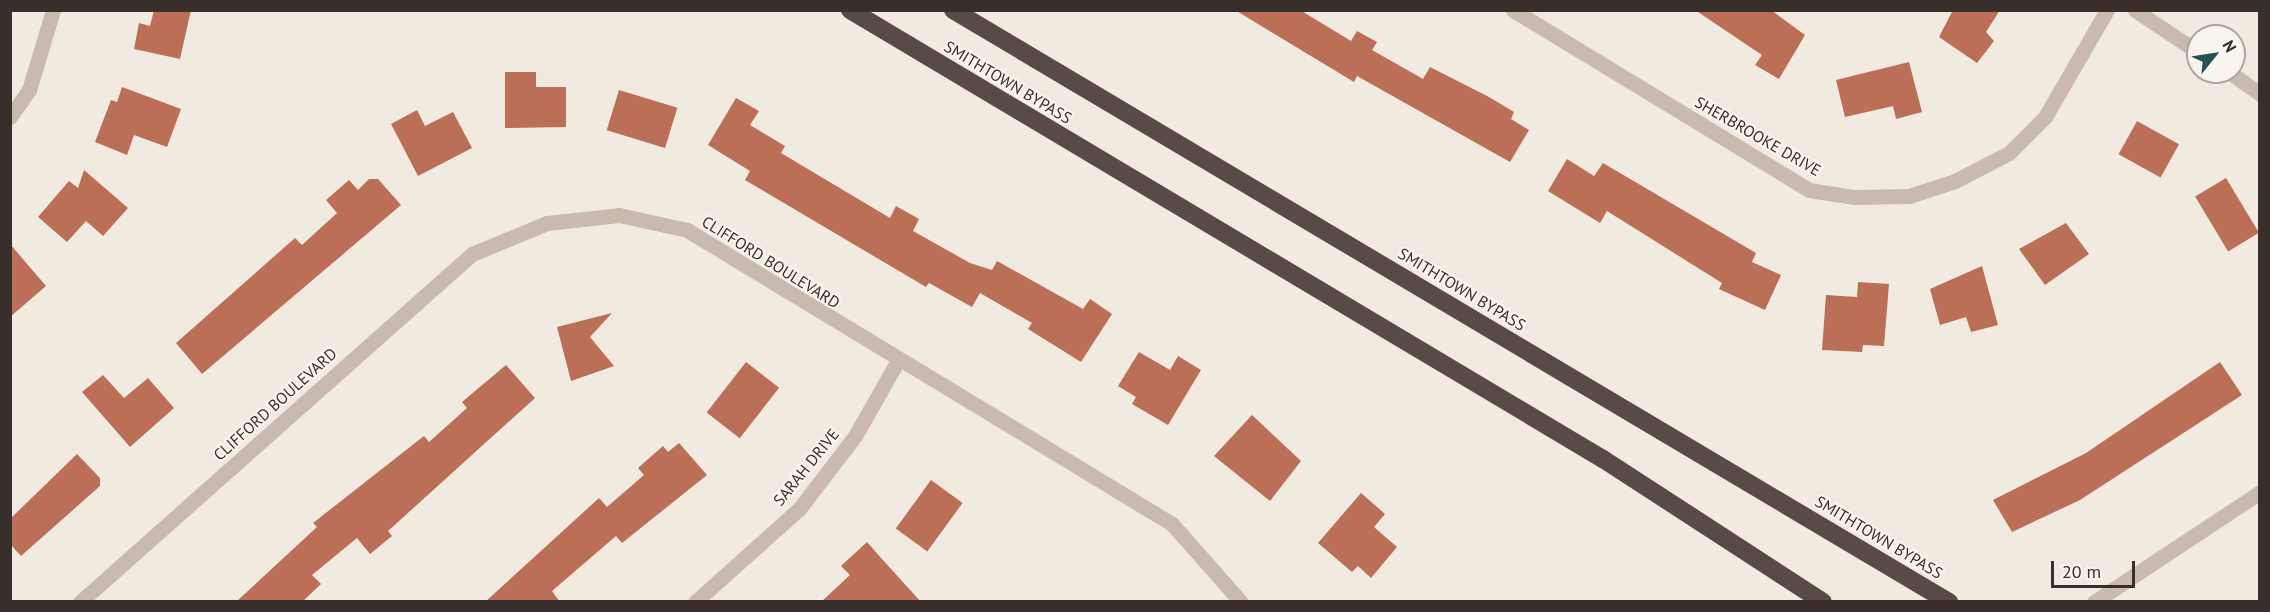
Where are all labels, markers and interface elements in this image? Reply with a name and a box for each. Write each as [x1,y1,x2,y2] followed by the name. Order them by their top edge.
[2186,24,2246,84] north arrow
[941,36,1075,128] street label: SMITHTOWN BYPASS
[2219,36,2241,56] text: N
[1692,92,1824,180] street label: SHERBROOKE DRIVE
[698,212,844,312] street label: CLIFFORD BOULEVARD
[1395,243,1529,335] street label: SMITHTOWN BYPASS
[209,344,341,464] street label: CLIFFORD BOULEVARD
[769,425,843,509] street label: SARAH DRIVE
[1812,491,1946,583] street label: SMITHTOWN BYPASS
[2054,549,2138,587] scale bar
[2062,560,2101,583] text: 20 m

